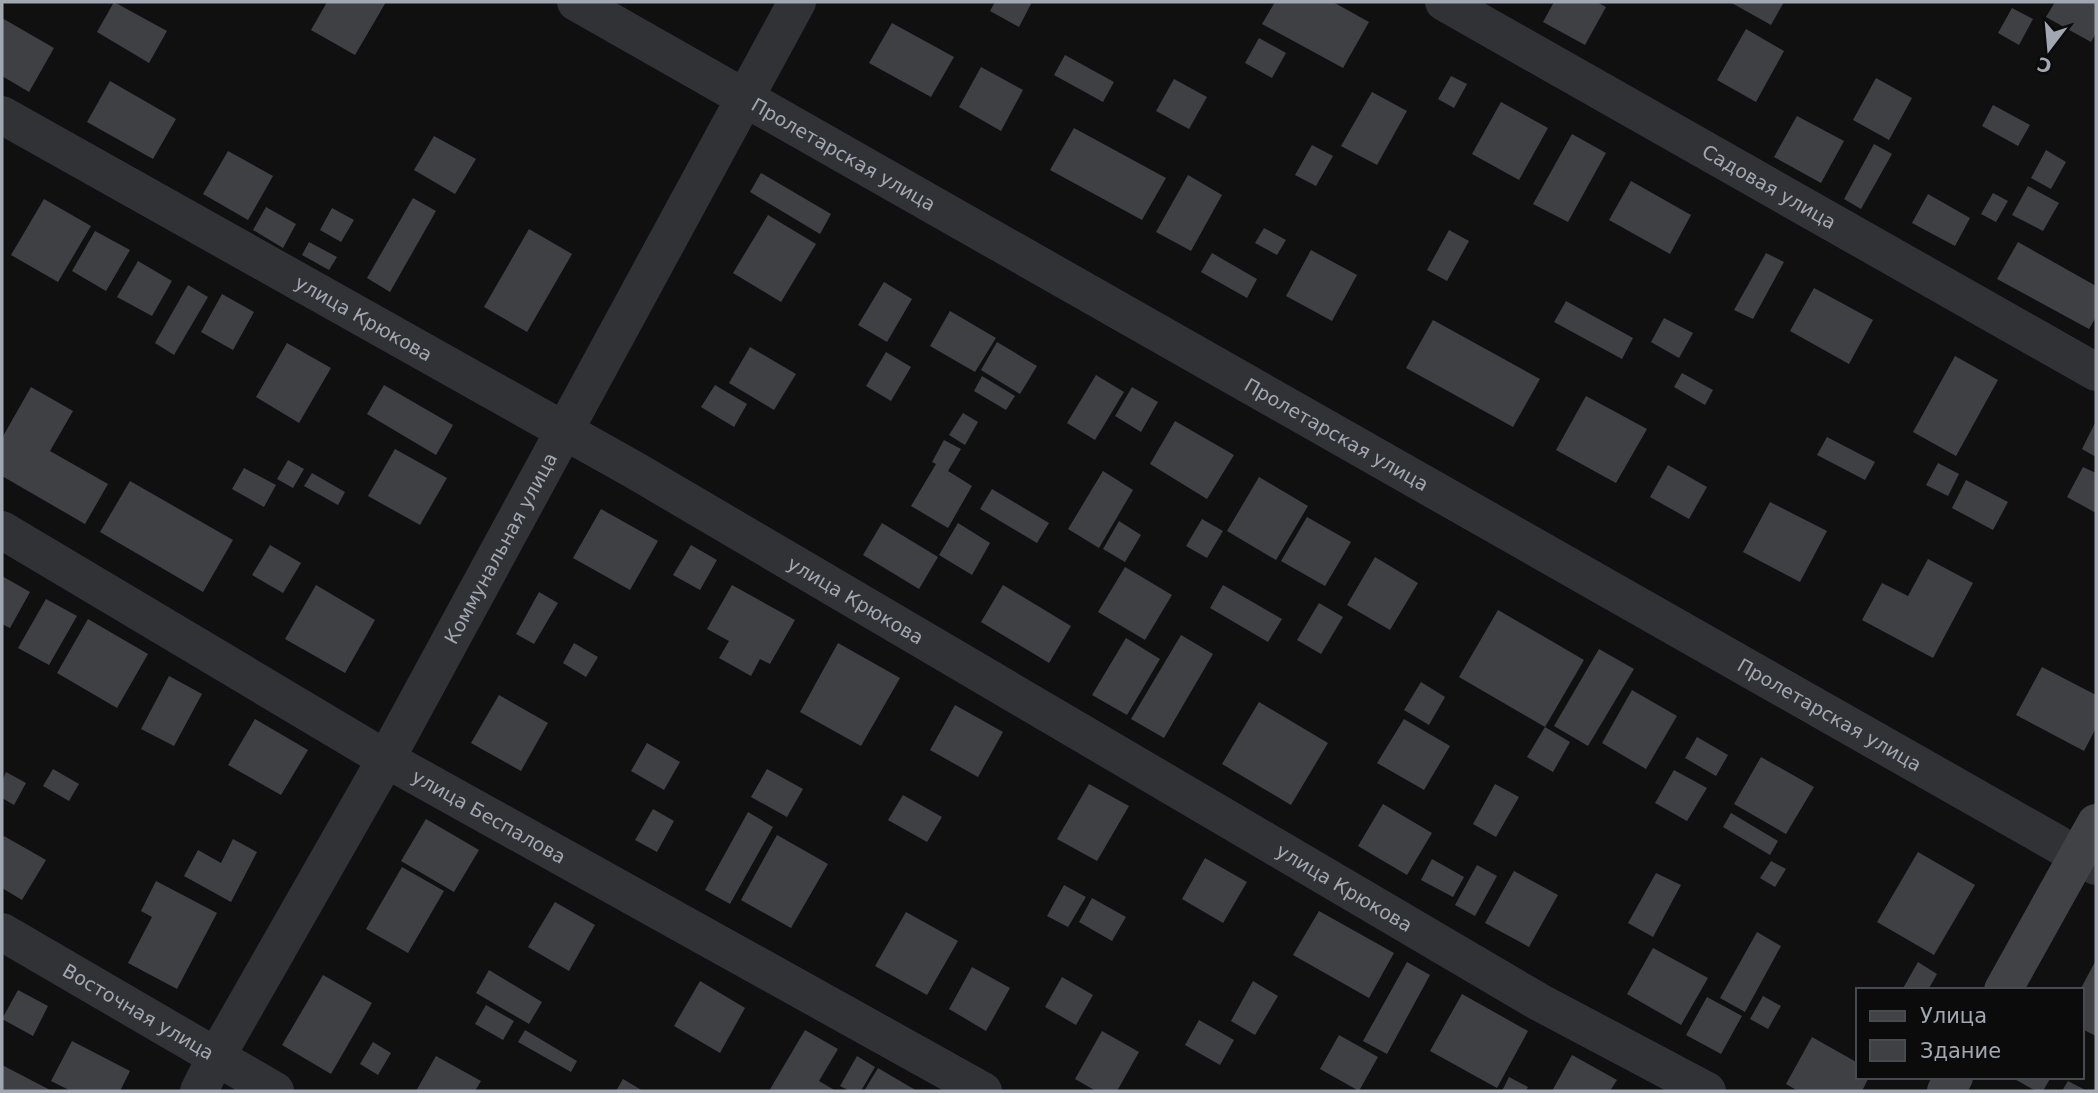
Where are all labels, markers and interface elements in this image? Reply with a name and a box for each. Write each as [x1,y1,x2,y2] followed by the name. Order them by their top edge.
[2014,14,2084,84] north arrow
[2035,53,2054,78] text: С
[748,93,940,215] street label: Пролетарская улица
[1698,140,1840,233] street label: Садовая улица
[291,271,436,365] street label: улица Крюкова
[1241,373,1433,495] street label: Пролетарская улица
[440,449,561,648] street label: Коммунальная улица
[784,552,928,649] street label: улица Крюкова
[1734,654,1926,776] street label: Пролетарская улица
[408,765,570,868] street label: улица Беспалова
[1273,839,1416,936] street label: улица Крюкова
[59,959,218,1064] street label: Восточная улица
[1856,988,2084,1079] legend
[1920,1004,1987,1028] text: Улица
[1920,1039,2001,1063] text: Здание

